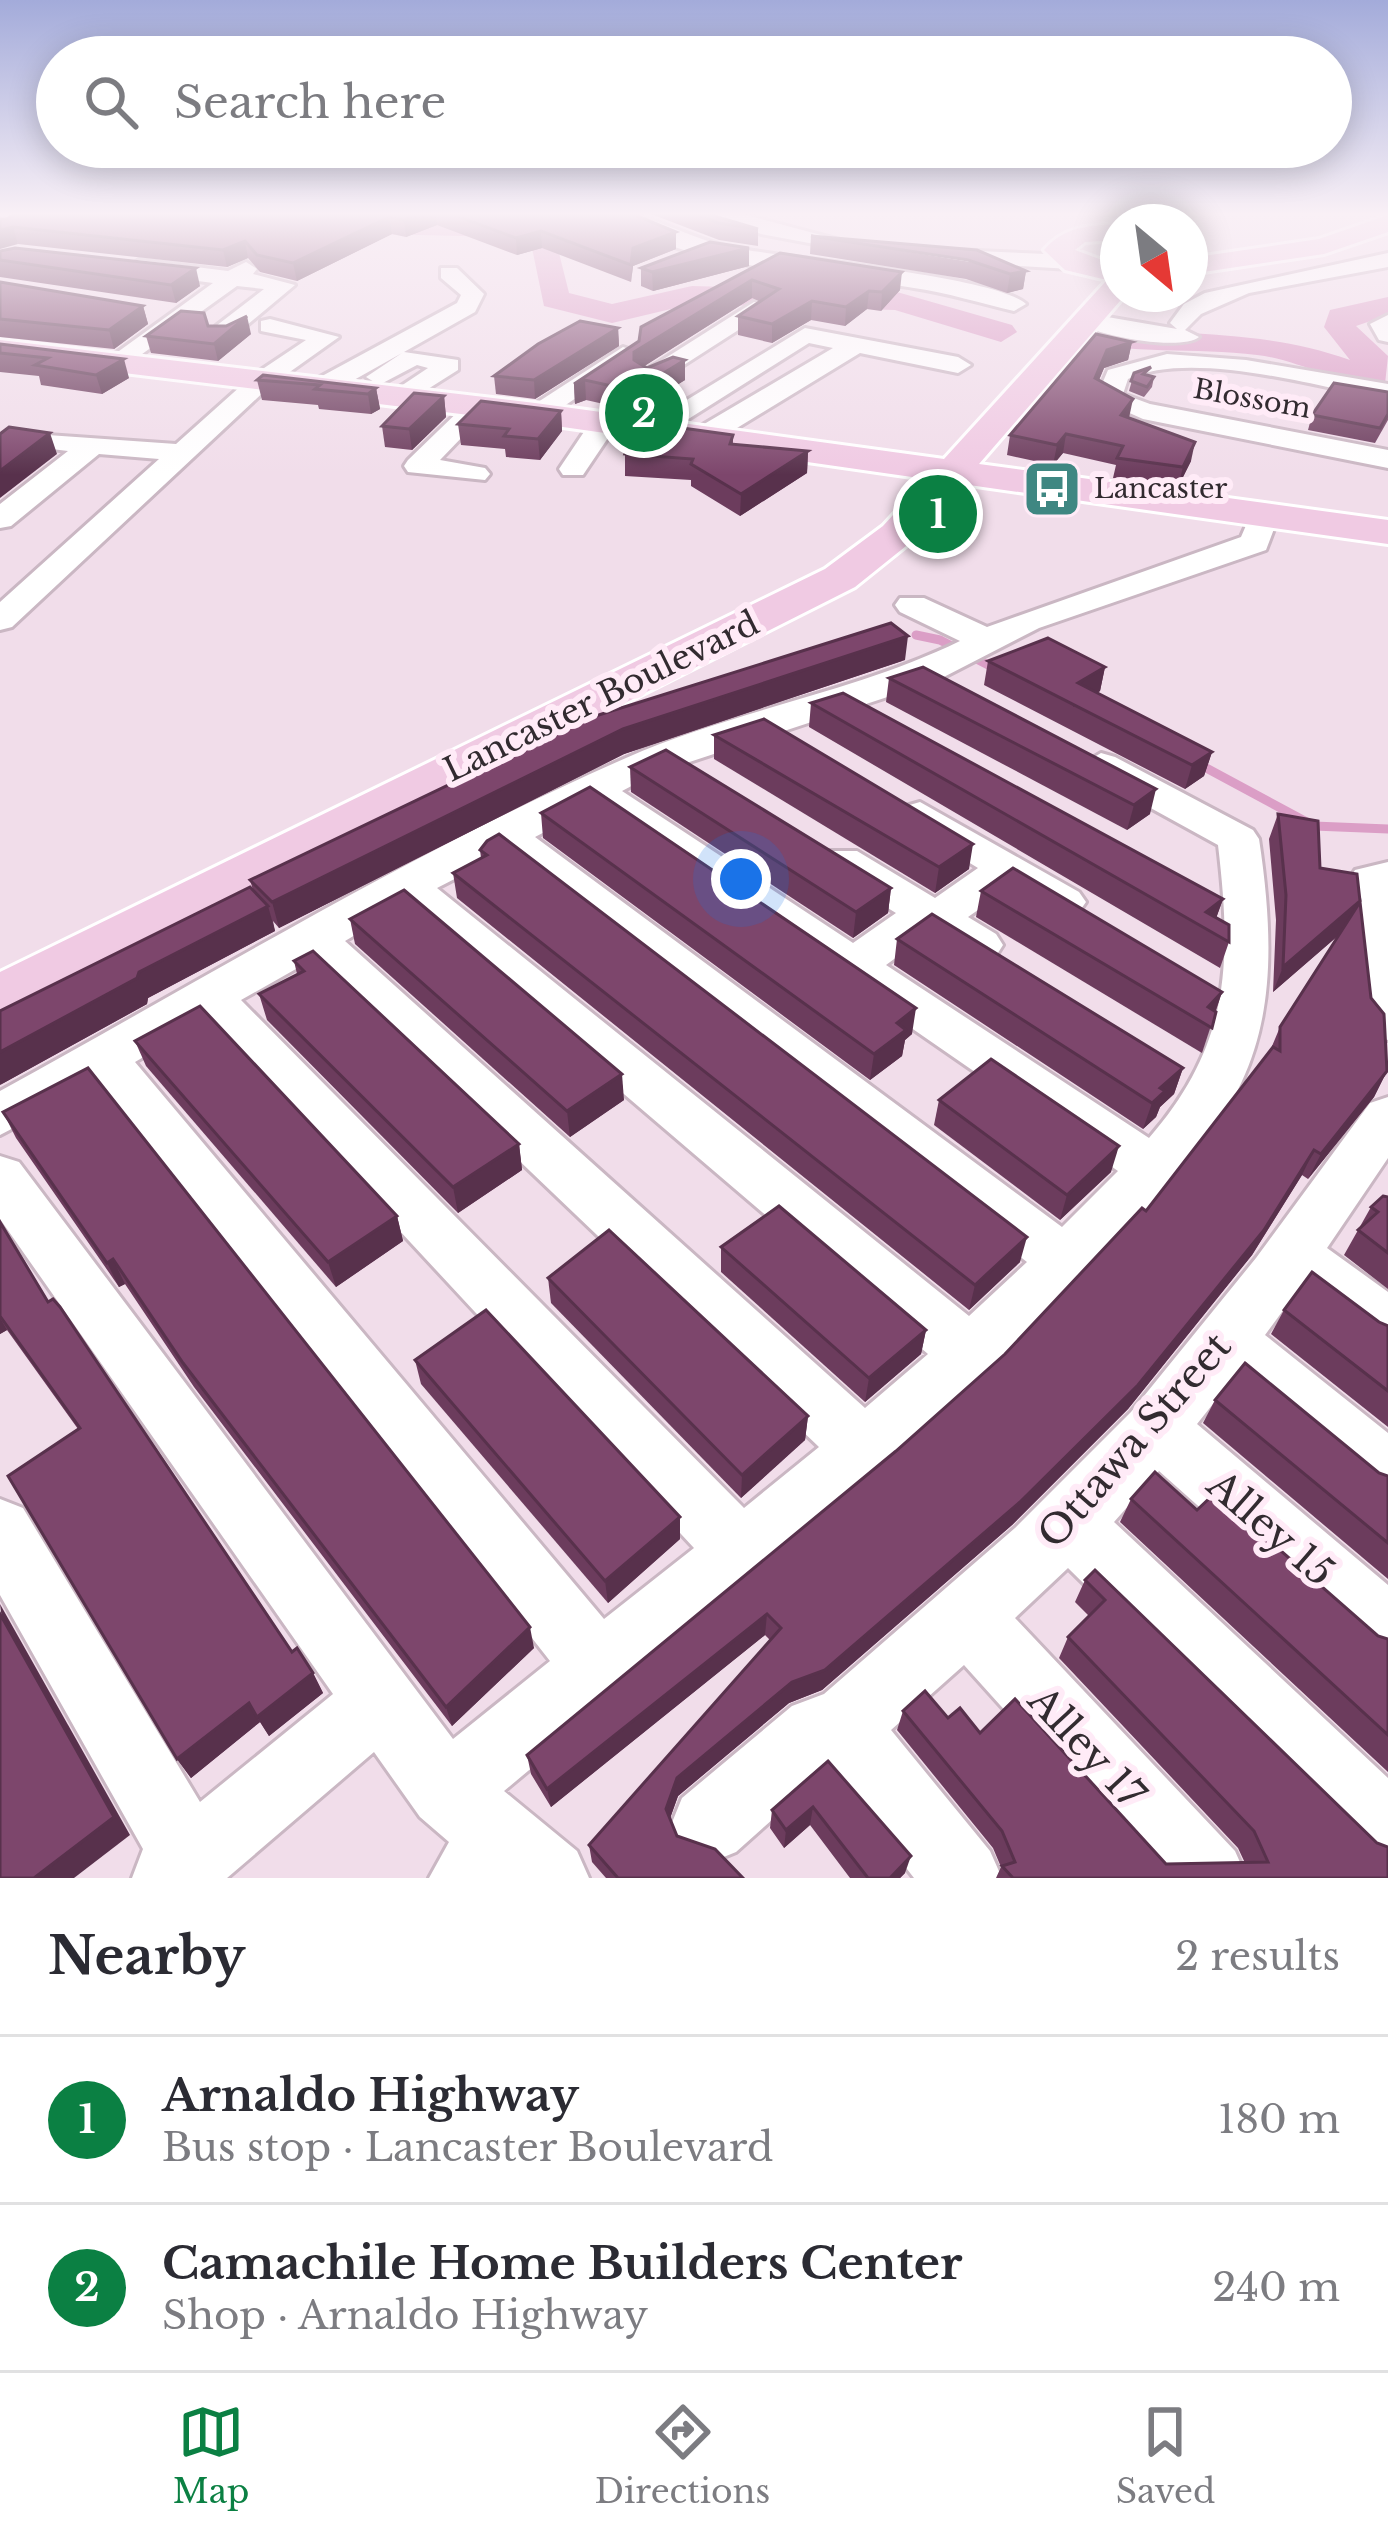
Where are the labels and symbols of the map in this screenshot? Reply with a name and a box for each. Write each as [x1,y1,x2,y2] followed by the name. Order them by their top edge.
[1100,204,1208,312] north arrow
[605,368,683,458] pin: 2
[1191,372,1313,425] street label: Blossom
[1021,458,1083,520] bus stop icon: Lancaster
[899,469,977,559] pin: 1
[1094,472,1228,505] place label: Lancaster
[437,602,766,791] street label: Lancaster Boulevard
[711,849,771,909] your location
[1027,1322,1242,1558] street label: Ottawa Street
[1197,1459,1344,1597] street label: Alley 15
[1017,1675,1156,1819] street label: Alley 17

